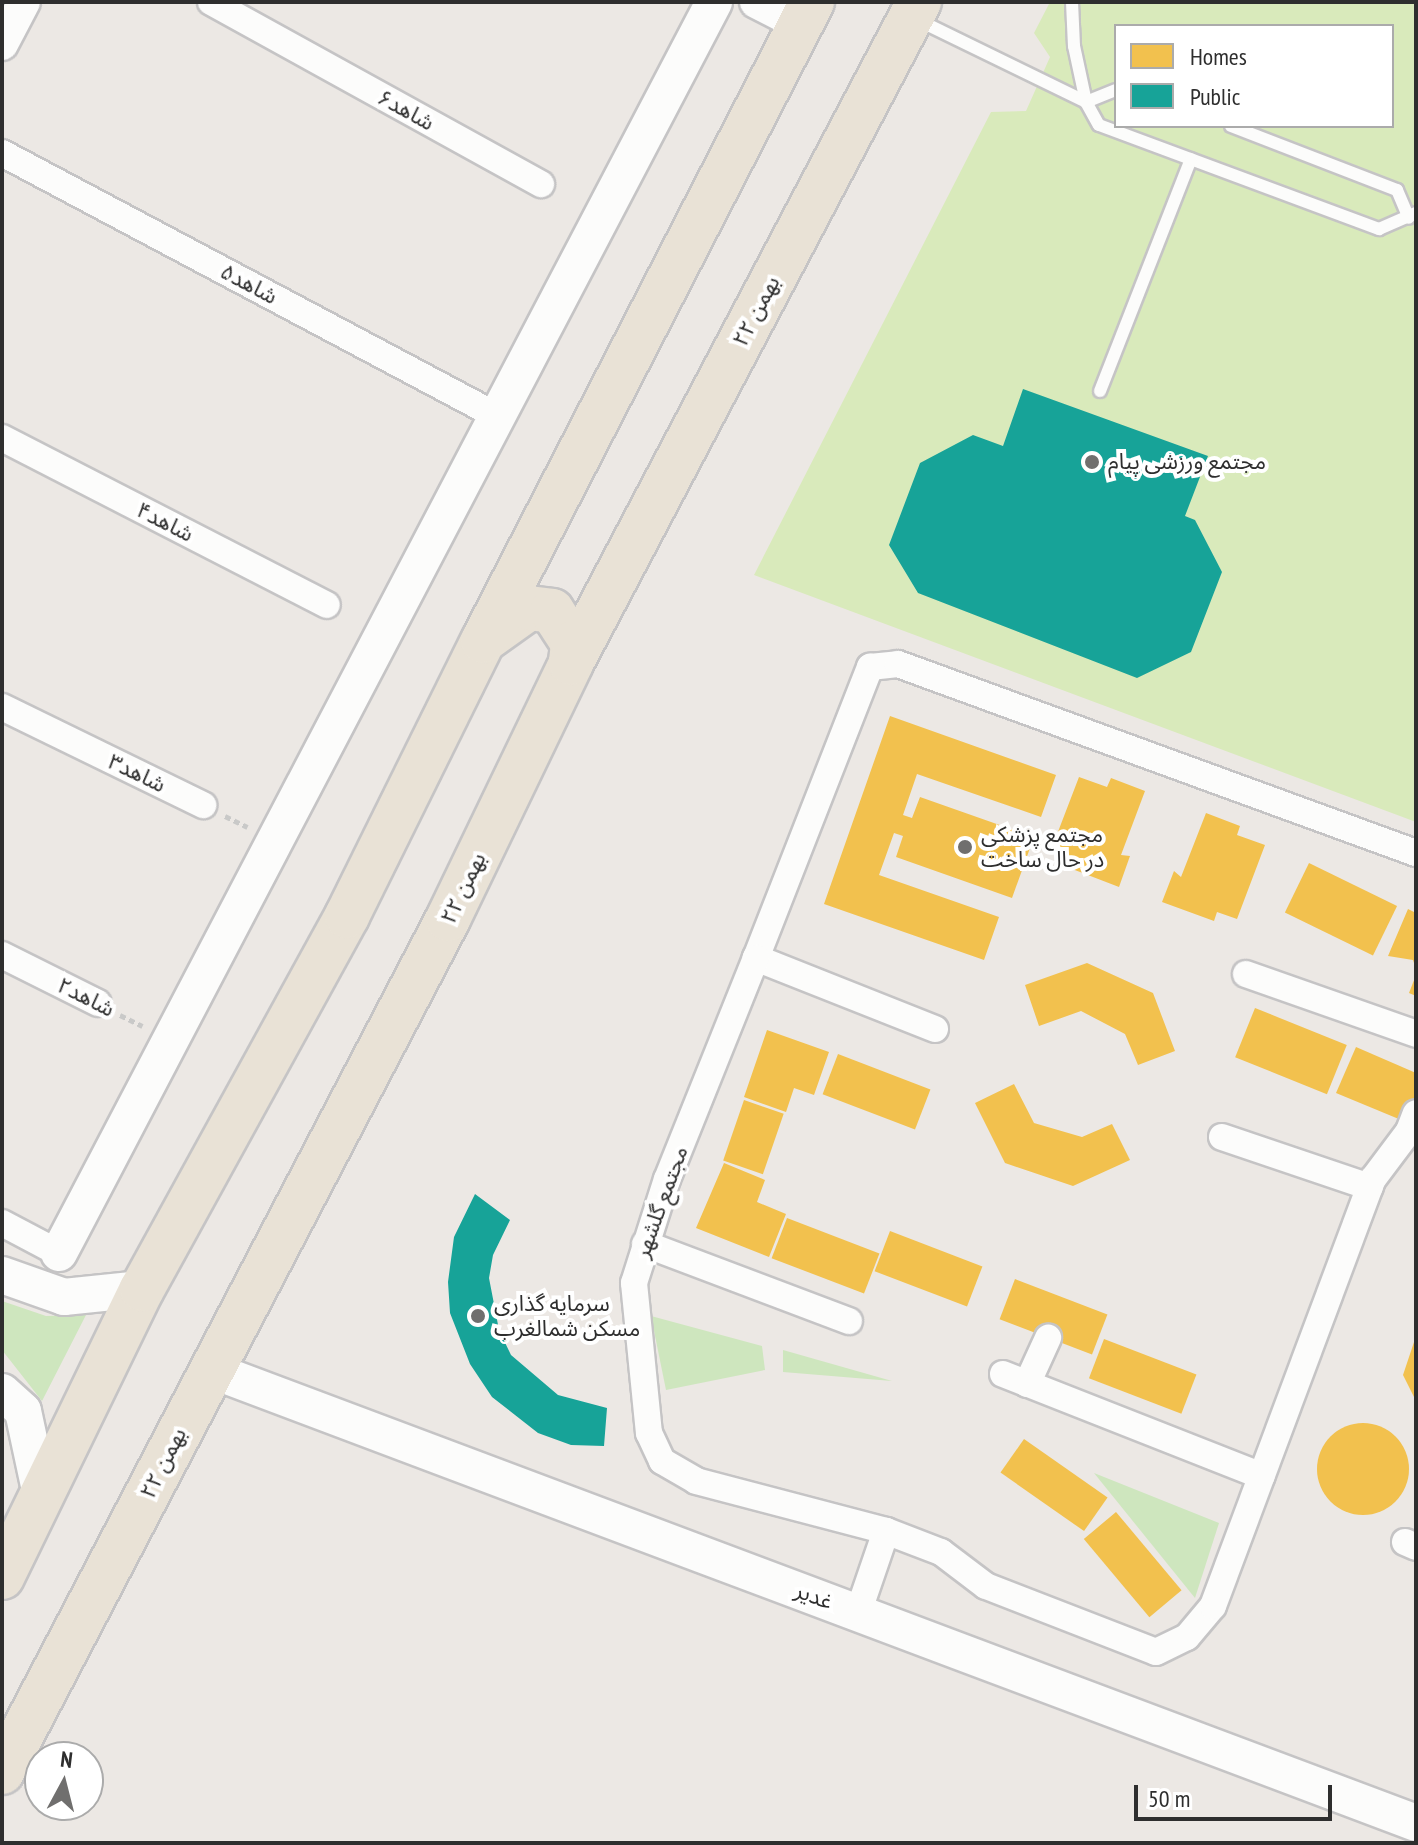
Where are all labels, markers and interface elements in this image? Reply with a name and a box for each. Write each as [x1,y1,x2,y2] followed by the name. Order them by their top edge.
[1114,24,1394,128] legend
[1190,41,1247,72] text: Homes
[1190,81,1240,112] text: Public
[373,84,439,136] street label: شاهد۶
[216,258,282,310] street label: شاهد۵
[727,271,785,351] street label: ۲۲ بهمن
[1108,449,1266,475] place label: مجتمع ورزشی پیام
[1083,453,1101,471] marker: مجتمع ورزشی پیام
[132,496,198,548] street label: شاهد۴
[104,748,170,798] street label: شاهد۳
[981,821,1104,872] place label: مجتمع پزشکی در حال ساخت
[956,838,974,856] marker: مجتمع پزشکی در حال ساخت
[435,848,491,928] street label: ۲۲ بهمن
[53,971,119,1023] street label: شاهد۲
[629,1142,693,1262] street label: مجتمع گلشهر
[494,1290,640,1342] place label: سرمایه گذاری مسکن شمالغرب
[469,1307,487,1325] marker: سرمایه گذاری مسکن شمالغرب
[134,1423,192,1503] street label: ۲۲ بهمن
[792,1577,836,1615] street label: غدیر
[24,1741,104,1821] north arrow
[59,1745,74,1774] text: N
[1138,1769,1336,1819] scale bar
[1148,1783,1190,1814] text: 50 m

